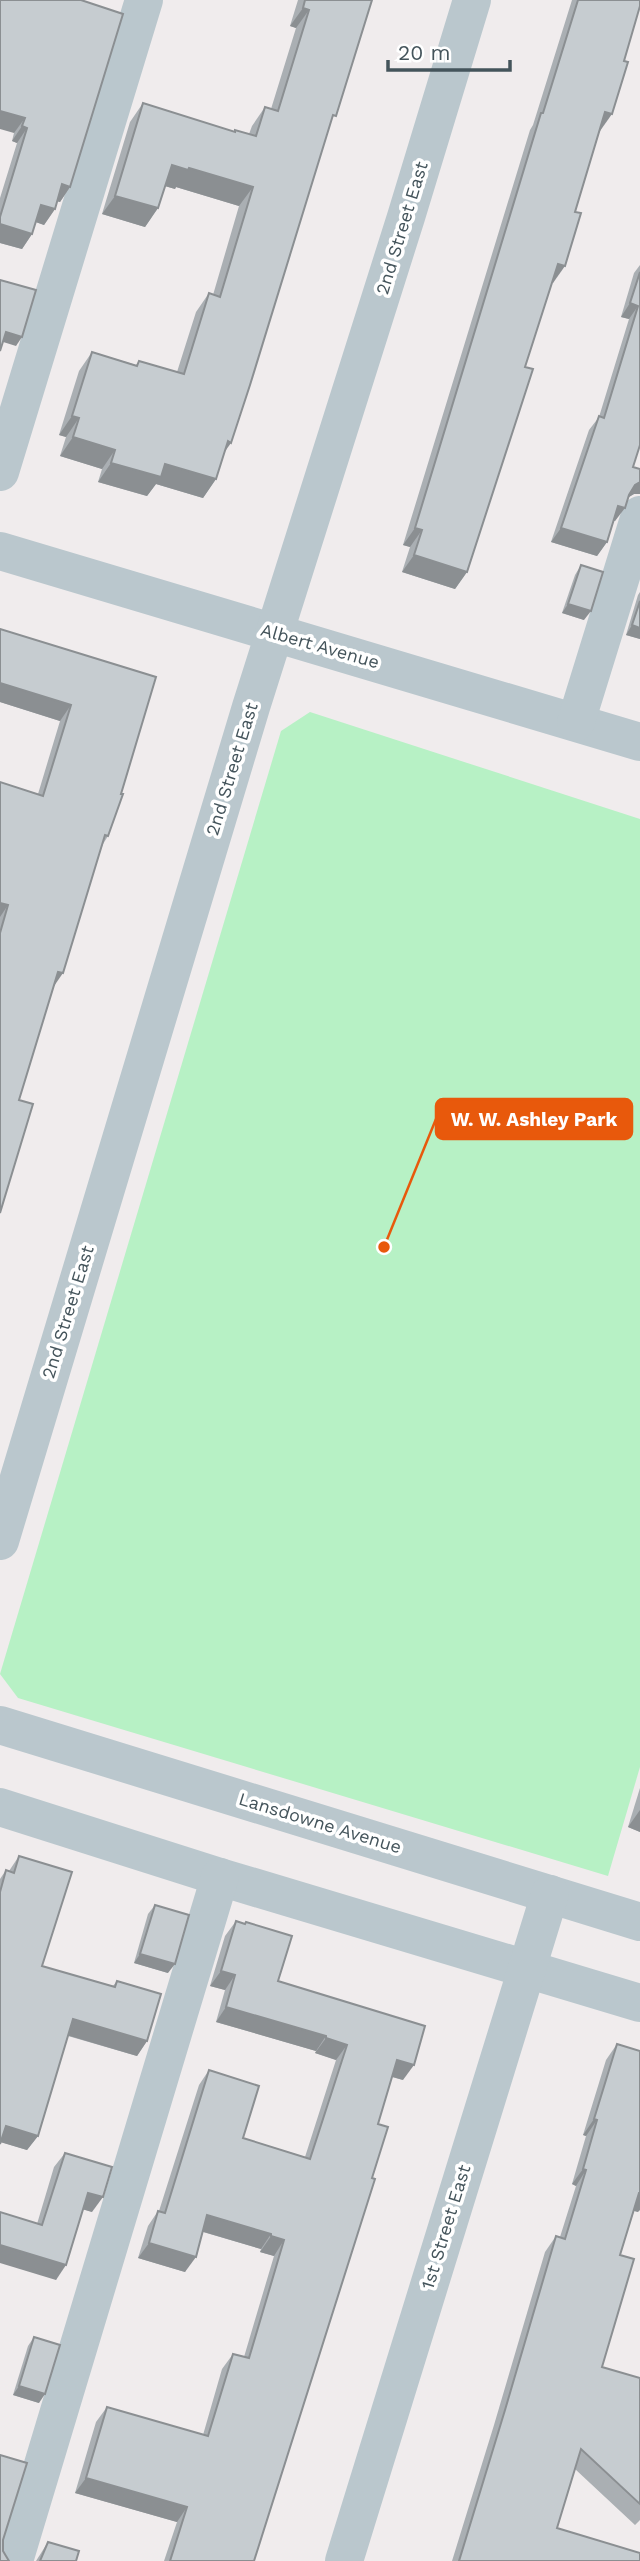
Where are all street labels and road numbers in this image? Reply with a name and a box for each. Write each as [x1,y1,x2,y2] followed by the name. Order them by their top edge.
[371,158,432,297] street label: 2nd Street East
[258,619,382,672] street label: Albert Avenue
[201,699,262,838] street label: 2nd Street East
[37,1242,98,1381] street label: 2nd Street East
[236,1788,404,1857] street label: Lansdowne Avenue
[417,2162,475,2292] street label: 1st Street East

